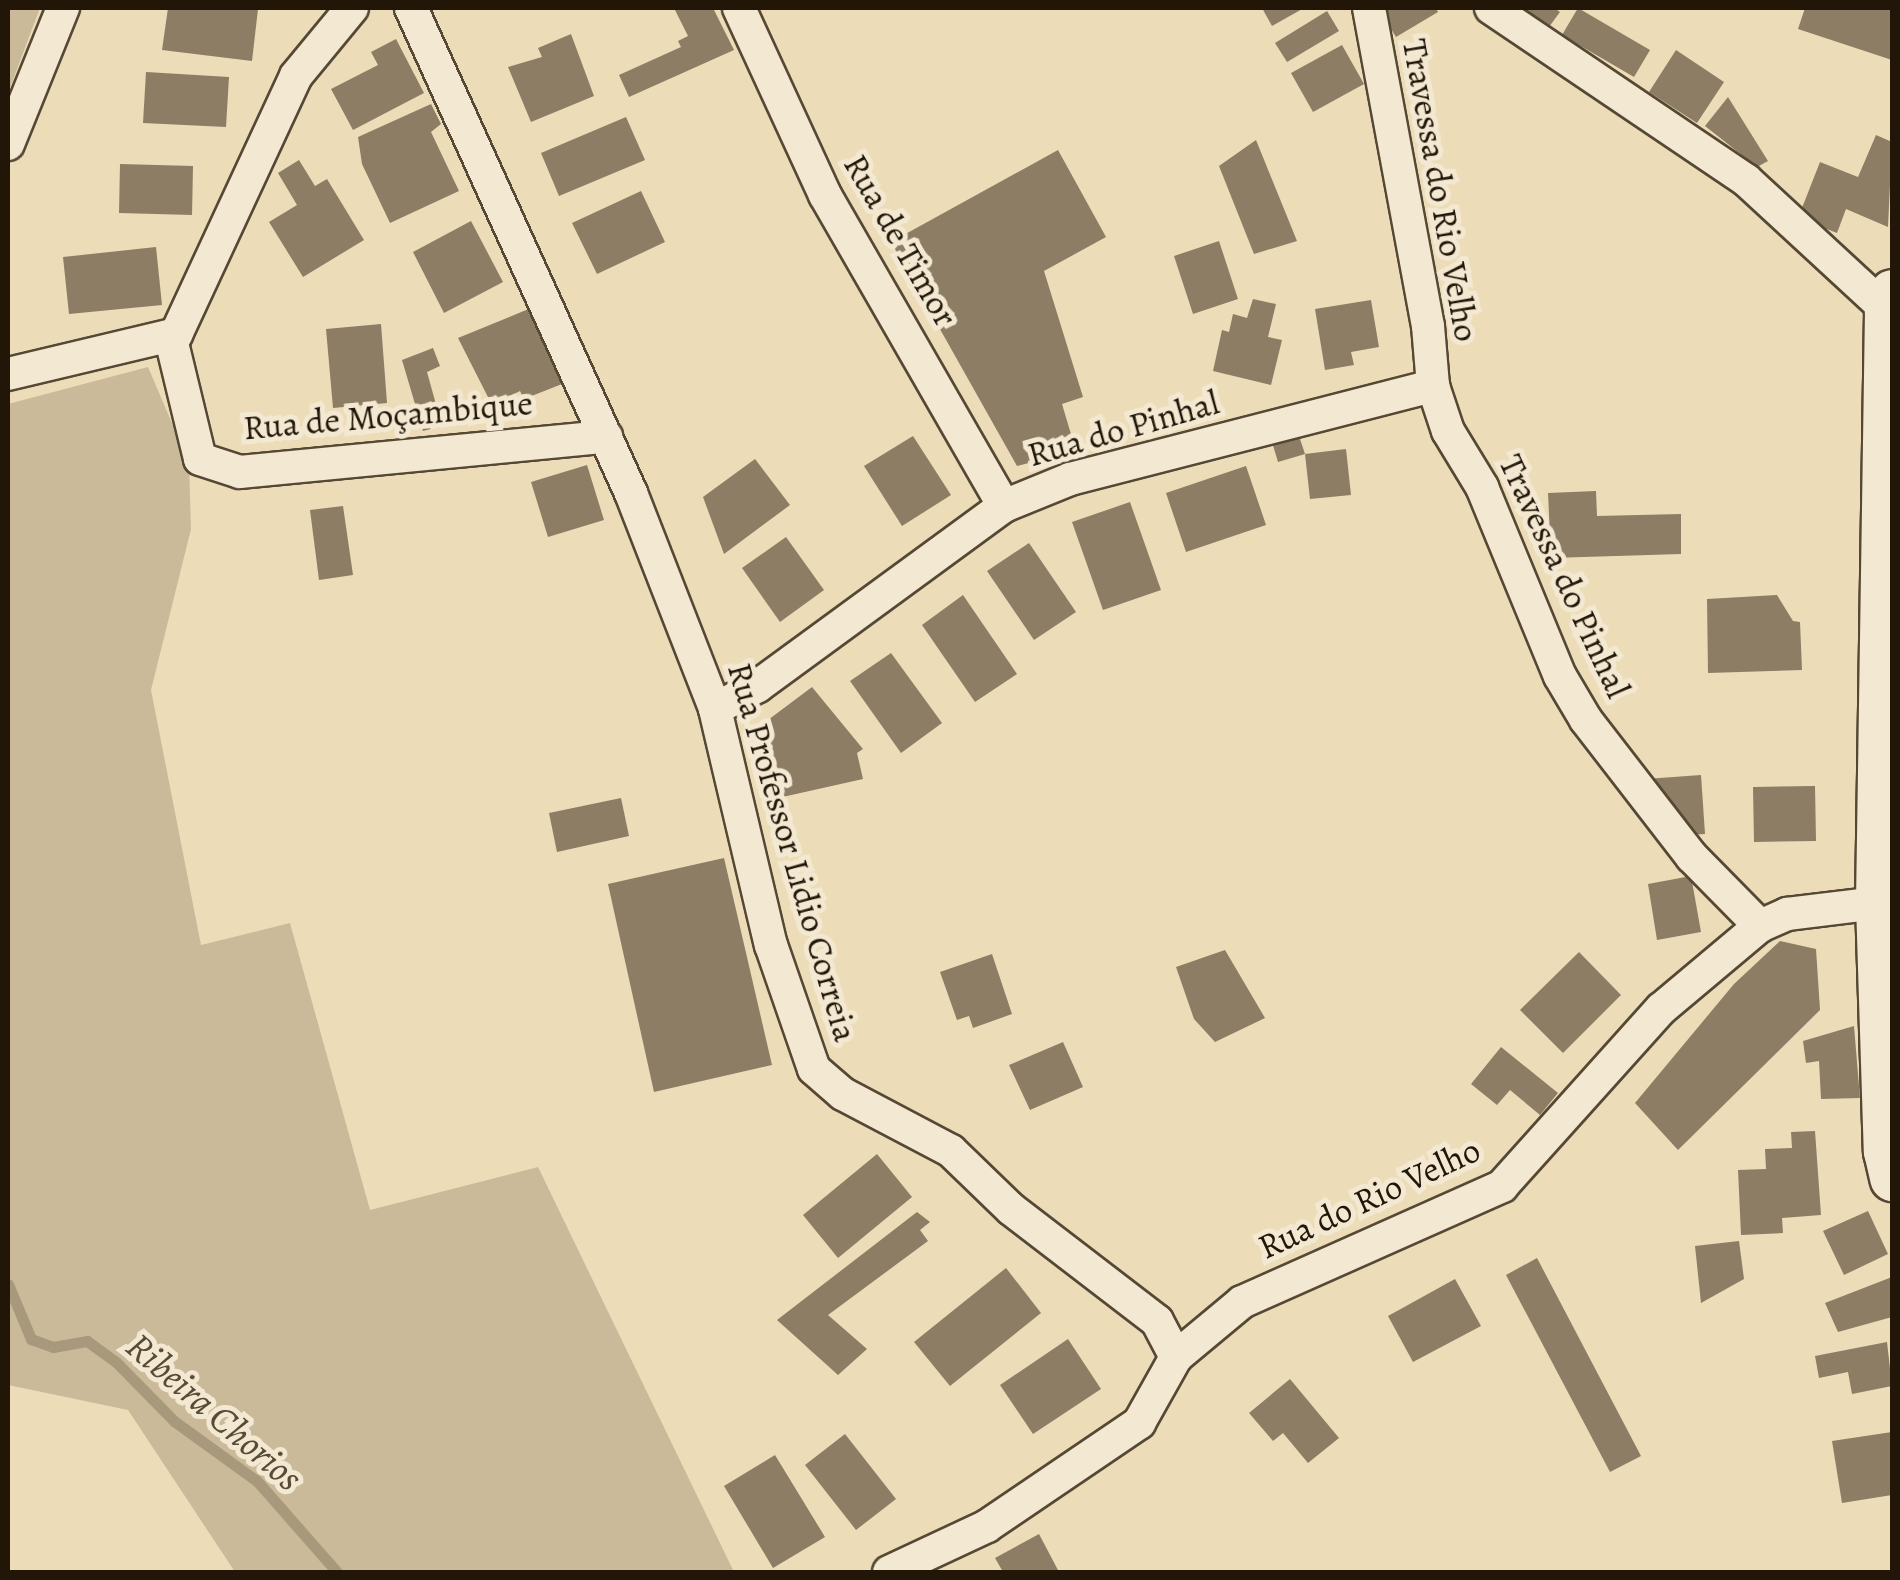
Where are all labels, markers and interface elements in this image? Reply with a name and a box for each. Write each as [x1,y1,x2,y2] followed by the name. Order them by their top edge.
[1394,36,1488,344] street label: Travessa do Rio Velho
[835,146,967,334] street label: Rua de Timor
[241,381,535,449] street label: Rua de Moçambique
[1022,381,1224,475] street label: Rua do Pinhal
[1490,448,1640,704] street label: Travessa do Pinhal
[719,658,867,1046] street label: Rua Professor Lidio Correia
[1251,1128,1487,1268] street label: Rua do Rio Velho
[117,1323,311,1501] water label: Ribeira Chorios

